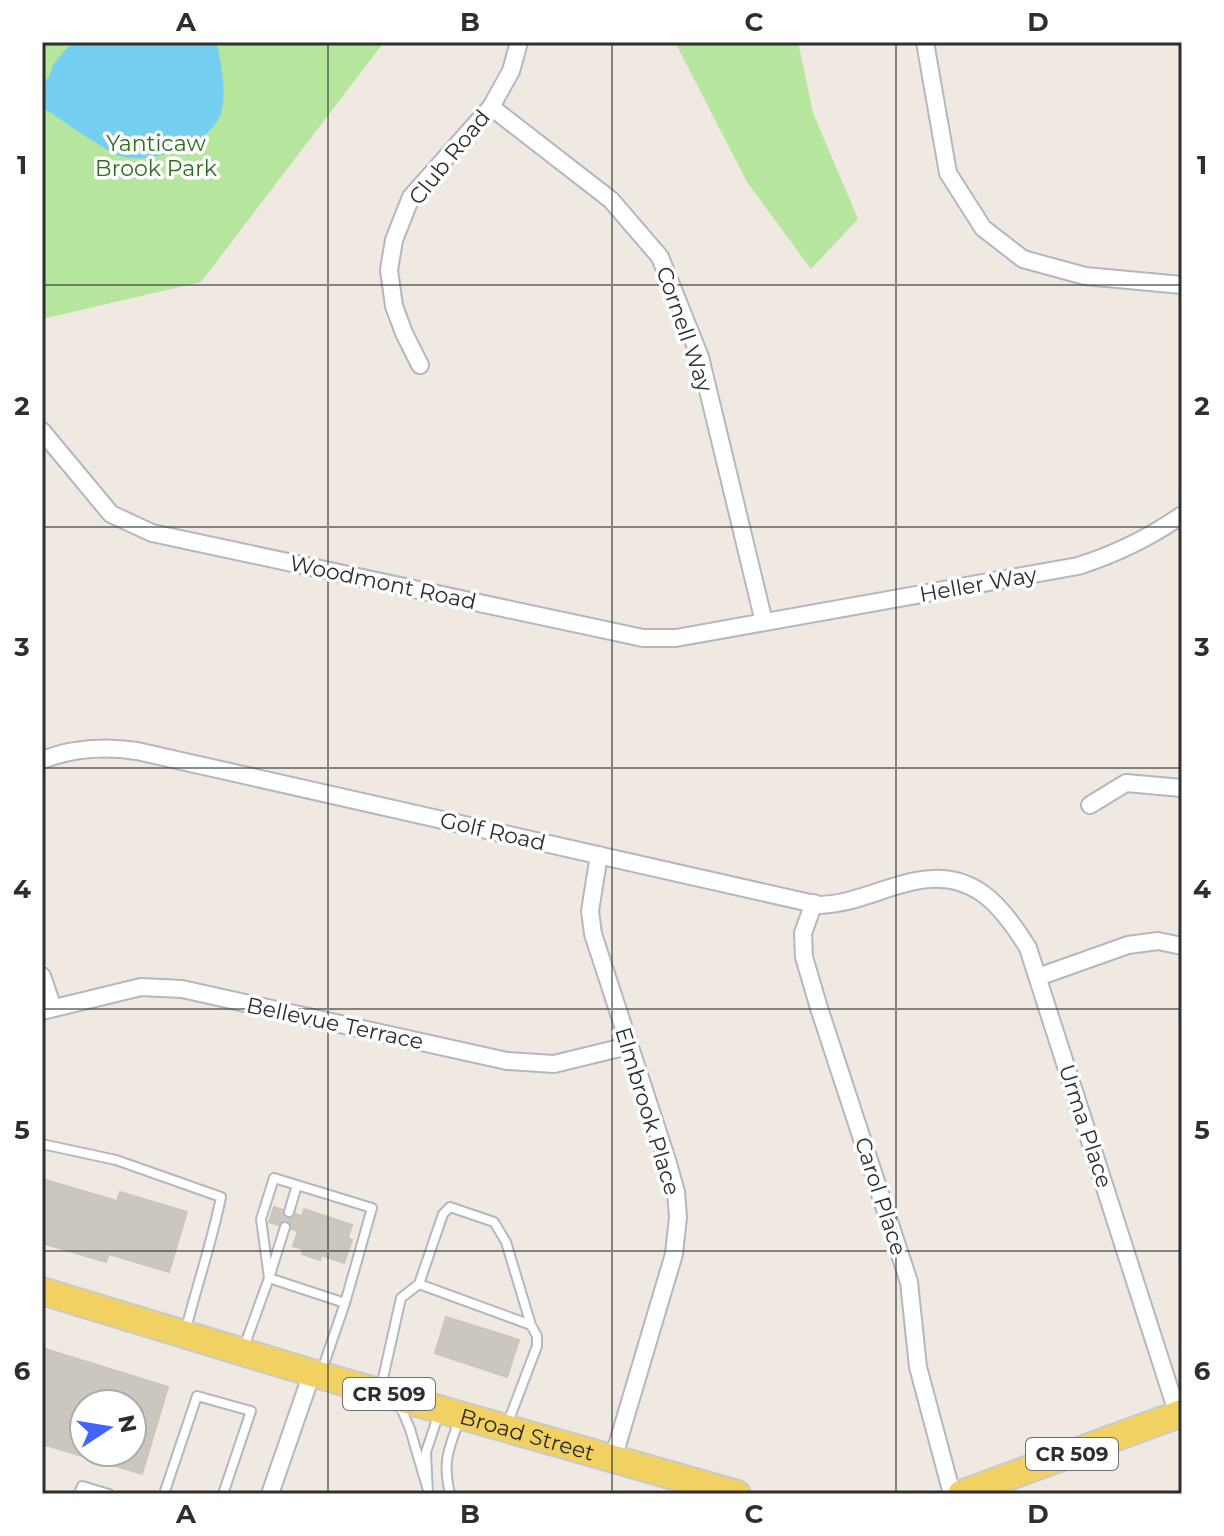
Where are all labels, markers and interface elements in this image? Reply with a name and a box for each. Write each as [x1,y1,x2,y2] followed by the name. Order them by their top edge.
[175,6,197,38] text: A
[460,6,480,38] text: B
[745,6,764,38] text: C
[1027,6,1049,38] text: D
[403,104,496,210] street label: Club Road
[95,130,218,182] park label: Yanticaw Brook Park
[17,149,27,181] text: 1
[1197,149,1207,181] text: 1
[650,263,719,396] street label: Cornell Way
[14,390,30,422] text: 2
[1194,390,1210,422] text: 2
[287,550,479,615] street label: Woodmont Road
[917,561,1039,608] street label: Heller Way
[13,631,30,663] text: 3
[1193,631,1210,663] text: 3
[437,806,548,857] street label: Golf Road
[13,873,31,905] text: 4
[1193,873,1211,905] text: 4
[244,992,426,1055] street label: Bellevue Terrace
[609,1024,686,1198] street label: Elmbrook Place
[1053,1061,1118,1191] street label: Urma Place
[14,1114,30,1146] text: 5
[1194,1114,1210,1146] text: 5
[849,1134,912,1259] street label: Carol Place
[14,1355,31,1387] text: 6
[1194,1355,1211,1387] text: 6
[343,1378,435,1410] road number: CR 509
[68,1388,148,1468] north arrow
[457,1403,598,1467] street label: Broad Street
[112,1412,142,1435] text: N
[1026,1438,1118,1470] road number: CR 509
[175,1498,197,1530] text: A
[460,1498,480,1530] text: B
[745,1498,764,1530] text: C
[1027,1498,1049,1530] text: D

